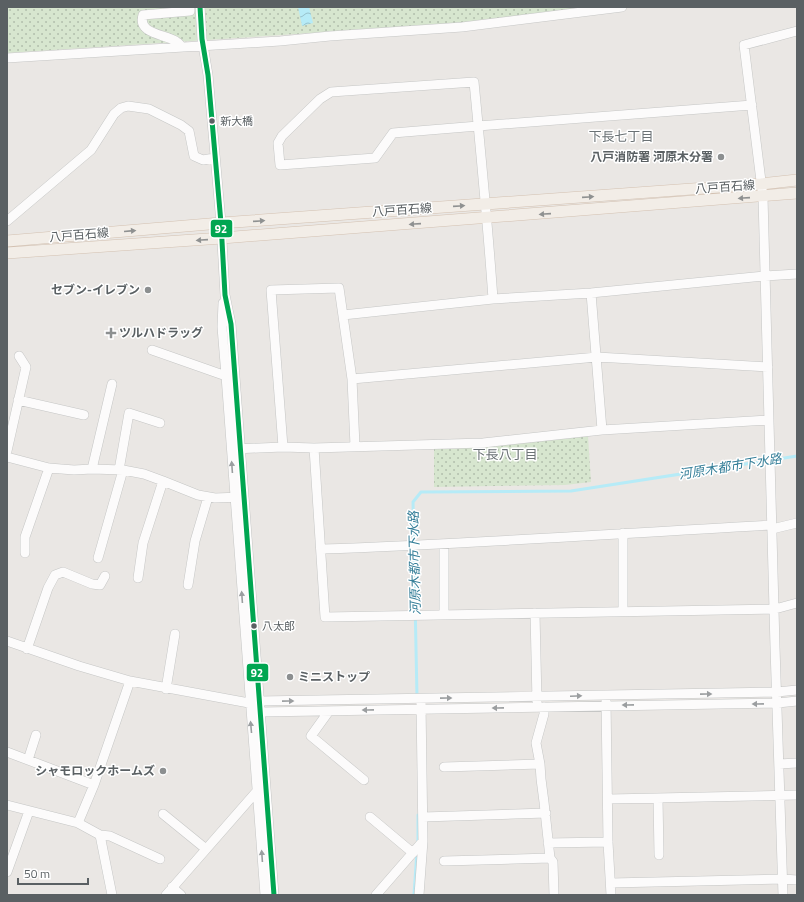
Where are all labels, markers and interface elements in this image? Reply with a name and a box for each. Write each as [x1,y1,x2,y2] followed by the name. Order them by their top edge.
[220,113,253,129] place label: 新大橋
[207,116,217,126] marker: 新大橋
[588,126,654,146] district label: 下長七丁目
[590,147,713,166] place label: 八戸消防署 河原木分署
[716,152,726,162] marker: 八戸消防署 河原木分署
[694,175,756,198] street label: 八戸百石線
[582,193,594,200] one-way arrow
[738,195,750,202] one-way arrow
[371,198,433,221] street label: 八戸百石線
[453,202,465,209] one-way arrow
[539,210,551,217] one-way arrow
[253,217,265,224] one-way arrow
[210,219,233,238] line badge: 92
[409,220,421,227] one-way arrow
[215,221,227,237] text: 92
[48,222,110,247] street label: 八戸百石線
[124,228,136,234] one-way arrow
[196,236,208,243] one-way arrow
[51,280,140,299] place label: セブン-イレブン
[143,285,153,295] marker: セブン-イレブン
[119,323,203,342] place label: ツルハドラッグ
[106,328,116,338] marker: ツルハドラッグ
[472,444,538,464] district label: 下長八丁目
[677,448,784,484] water label: 河原木都市下水路
[229,461,236,473] one-way arrow
[403,510,425,615] water label: 河原木都市下水路
[238,591,245,603] one-way arrow
[262,618,295,634] place label: 八太郎
[249,621,259,631] marker: 八太郎
[246,663,269,682] line badge: 92
[251,665,263,681] text: 92
[298,667,370,686] place label: ミニストップ
[285,672,295,682] marker: ミニストップ
[700,690,712,697] one-way arrow
[570,693,583,699] one-way arrow
[440,695,453,701] one-way arrow
[282,698,295,704] one-way arrow
[752,700,764,707] one-way arrow
[621,702,634,708] one-way arrow
[491,705,504,711] one-way arrow
[361,707,374,713] one-way arrow
[248,721,255,733] one-way arrow
[35,761,155,780] place label: シャモロックホームズ
[158,766,168,776] marker: シャモロックホームズ
[258,850,265,862] one-way arrow
[18,860,88,886] scale bar
[24,864,50,883] text: 50 m

